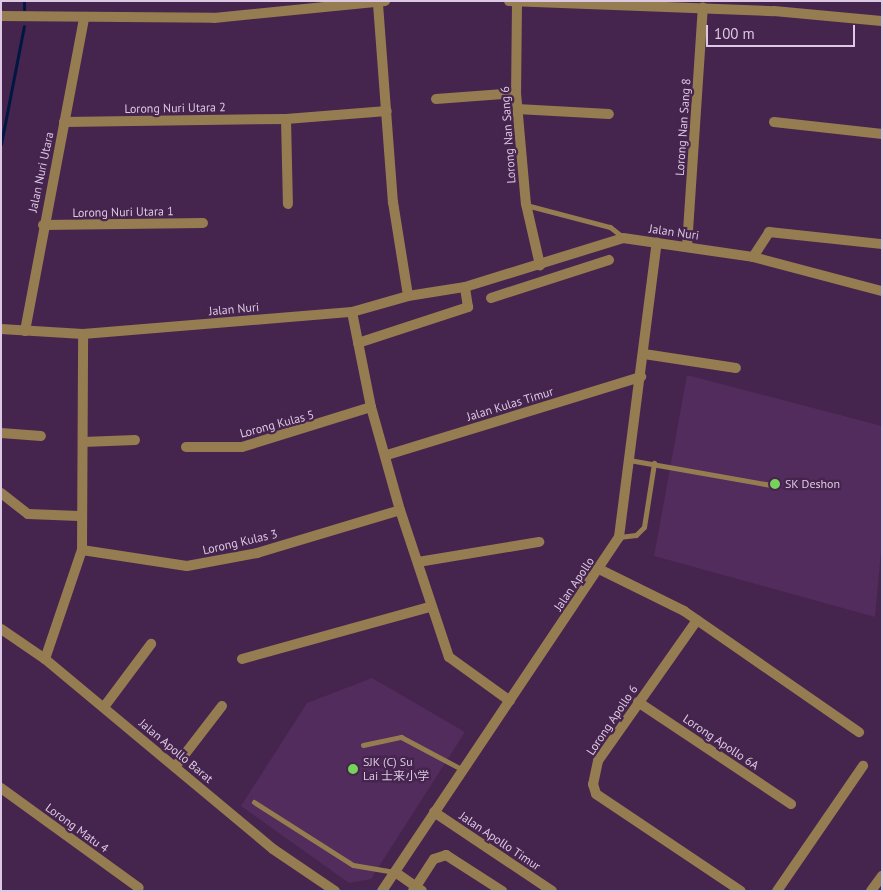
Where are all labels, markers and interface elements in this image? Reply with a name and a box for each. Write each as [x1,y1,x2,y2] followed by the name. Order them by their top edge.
[708,15,857,47] scale bar
[714,24,755,43] text: 100 m
[672,78,694,176] street label: Lorong Nan Sang 8
[497,86,519,184] street label: Lorong Nan Sang 6
[124,100,226,116] street label: Lorong Nuri Utara 2
[25,131,57,213] street label: Jalan Nuri Utara
[72,204,174,220] street label: Lorong Nuri Utara 1
[648,221,700,243] street label: Jalan Nuri
[208,300,260,318] street label: Jalan Nuri
[465,384,555,424] street label: Jalan Kulas Timur
[238,407,316,441] street label: Lorong Kulas 5
[785,477,840,491] place label: SK Deshon
[769,478,781,490] marker: SK Deshon
[201,526,279,558] street label: Lorong Kulas 3
[551,554,597,614] street label: Jalan Apollo
[583,682,641,758] street label: Lorong Apollo 6
[680,711,762,773] street label: Lorong Apollo 6A
[136,716,216,786] street label: Jalan Apollo Barat
[363,755,429,783] place label: SJK (C) Su Lai 士来小学
[347,763,359,775] marker: SJK (C) Su Lai 士来小学
[43,800,111,856] street label: Lorong Matu 4
[456,808,544,874] street label: Jalan Apollo Timur

